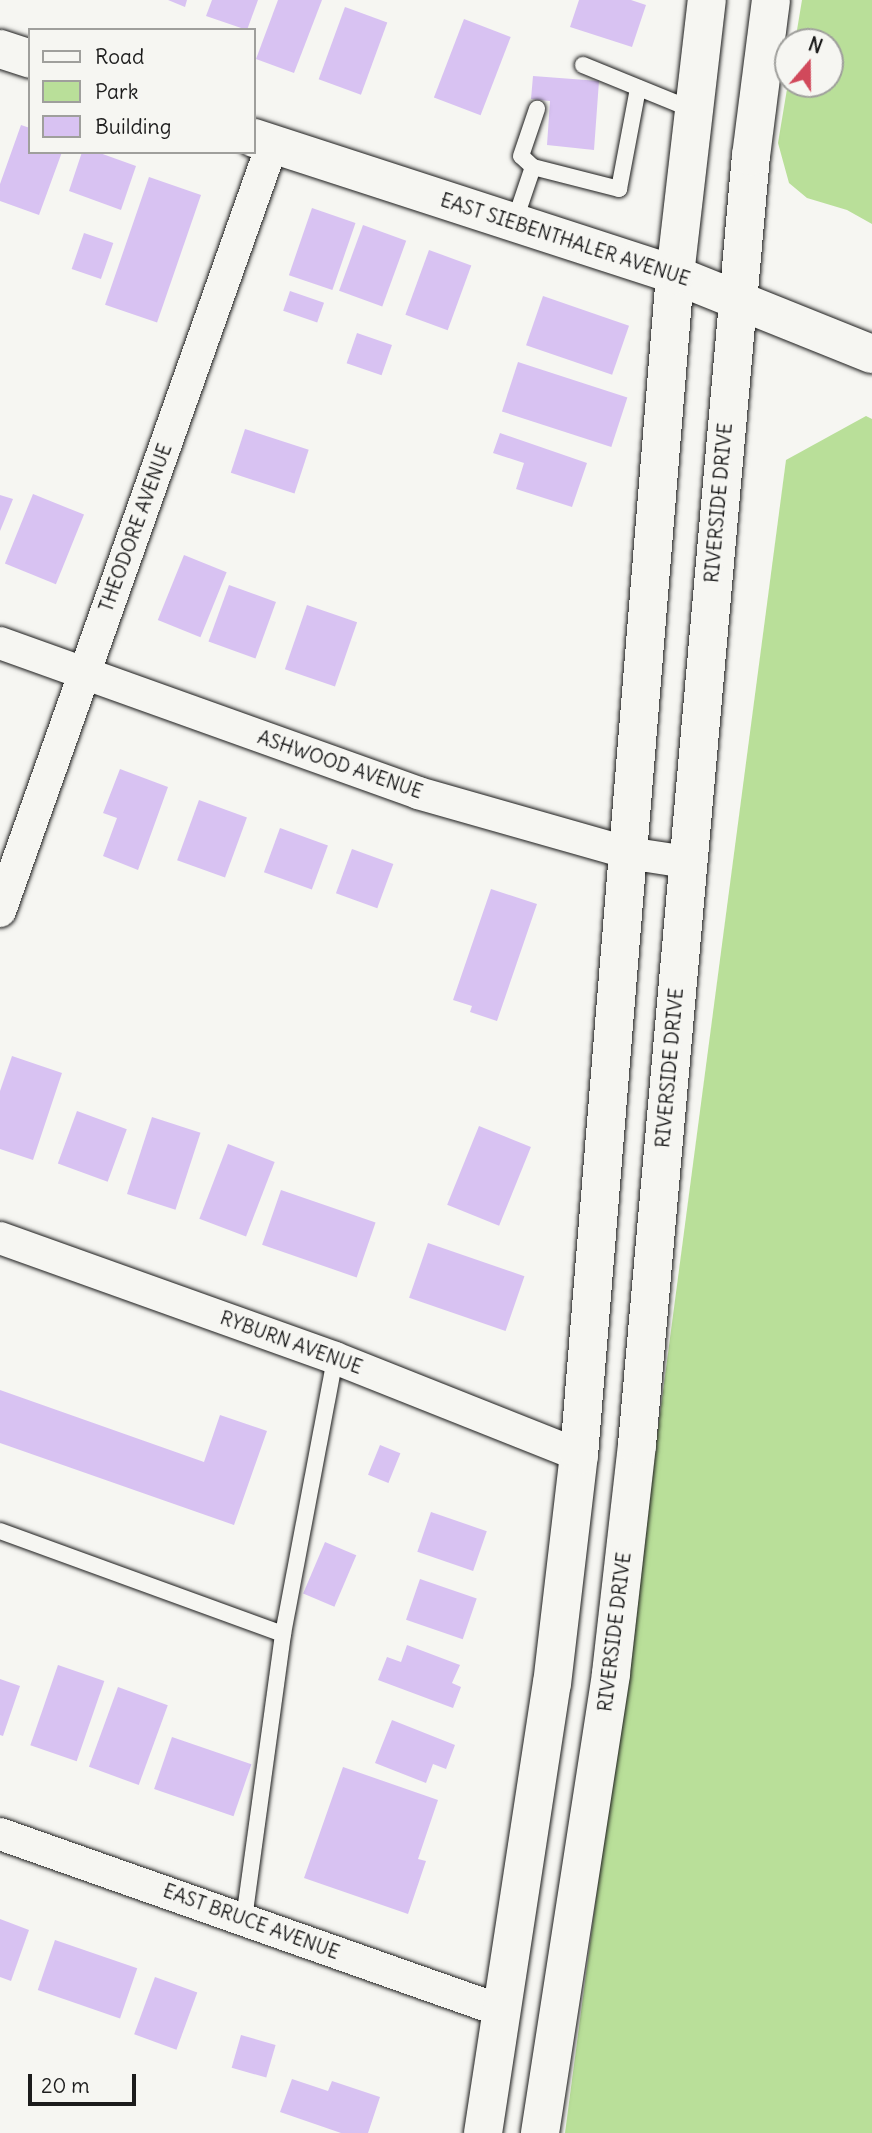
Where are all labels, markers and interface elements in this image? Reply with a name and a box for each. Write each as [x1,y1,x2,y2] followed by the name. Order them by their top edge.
[28,28,256,154] legend
[774,28,844,98] north arrow
[805,32,826,59] text: N
[95,43,144,70] text: Road
[95,78,138,105] text: Park
[95,113,171,140] text: Building
[437,189,693,291] street label: EAST SIEBENTHALER AVENUE
[701,422,737,584] street label: RIVERSIDE DRIVE
[95,441,177,615] street label: THEODORE AVENUE
[254,726,426,804] street label: ASHWOOD AVENUE
[652,987,688,1149] street label: RIVERSIDE DRIVE
[217,1307,365,1379] street label: RYBURN AVENUE
[594,1551,636,1713] street label: RIVERSIDE DRIVE
[160,1880,342,1964] street label: EAST BRUCE AVENUE
[32,2060,140,2104] scale bar
[41,2072,90,2099] text: 20 m

